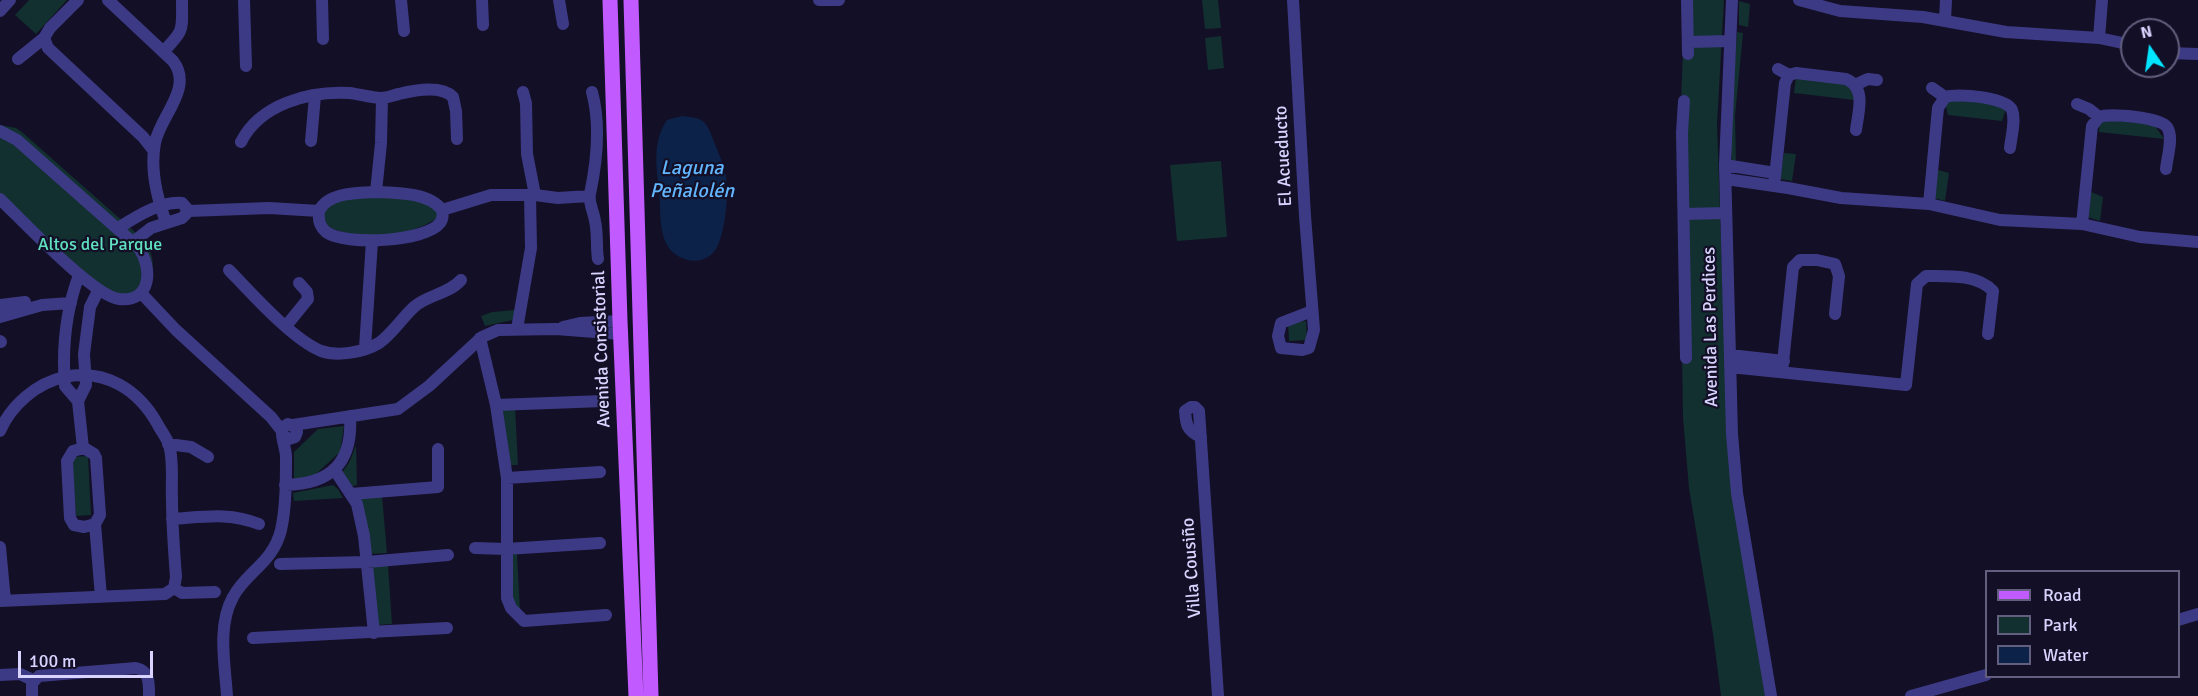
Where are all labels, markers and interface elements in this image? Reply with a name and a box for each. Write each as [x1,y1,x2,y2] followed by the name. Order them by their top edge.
[2120,18,2180,78] north arrow
[2139,21,2154,43] text: N
[1271,105,1297,207] street label: El Acueducto
[650,157,734,204] water label: Laguna Peñalolén
[38,234,162,256] park label: Altos del Parque
[1699,247,1723,407] street label: Avenida Las Perdices
[588,270,616,428] street label: Avenida Consistorial
[1178,517,1206,619] street label: Villa Cousiño
[1985,570,2180,678] legend
[2043,584,2082,606] text: Road
[2043,614,2078,636] text: Park
[21,639,156,677] scale bar
[2043,644,2088,666] text: Water
[29,650,76,672] text: 100 m

